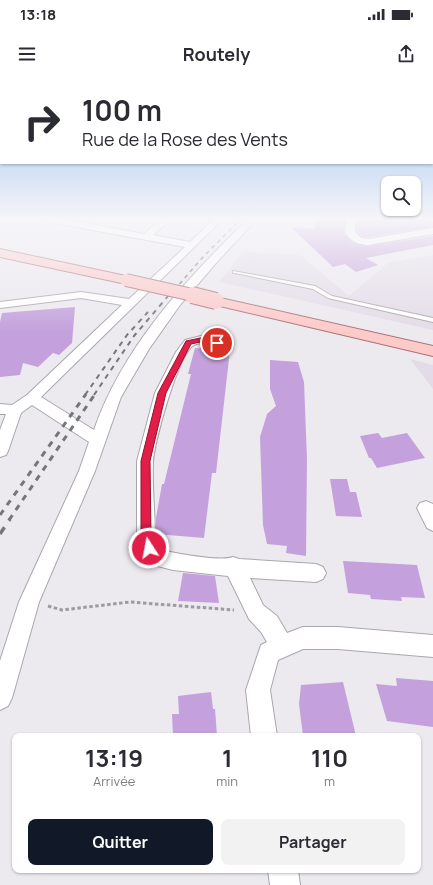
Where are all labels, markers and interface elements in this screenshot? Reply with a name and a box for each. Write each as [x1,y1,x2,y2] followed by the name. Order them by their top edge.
[20,4,56,25] text: 13:18
[183,42,250,66] text: Routely
[16,43,38,65] icon: menu
[395,43,417,65] icon: share
[82,91,162,129] text: 100 m
[16,96,68,148] icon: right
[82,127,288,151] text: Rue de la Rose des Vents
[381,176,421,216] map controls
[381,176,421,216] button: search
[200,326,234,360] pin
[206,332,228,354] icon: arrive
[128,527,170,569] position arrow
[85,741,143,774] text: 13:19
[222,741,232,774] text: 1
[311,741,348,774] text: 110
[93,772,135,790] text: Arrivée
[216,772,238,790] text: min
[324,772,335,790] text: m
[28,819,213,865] button: Quitter
[221,819,405,865] button: Partager

